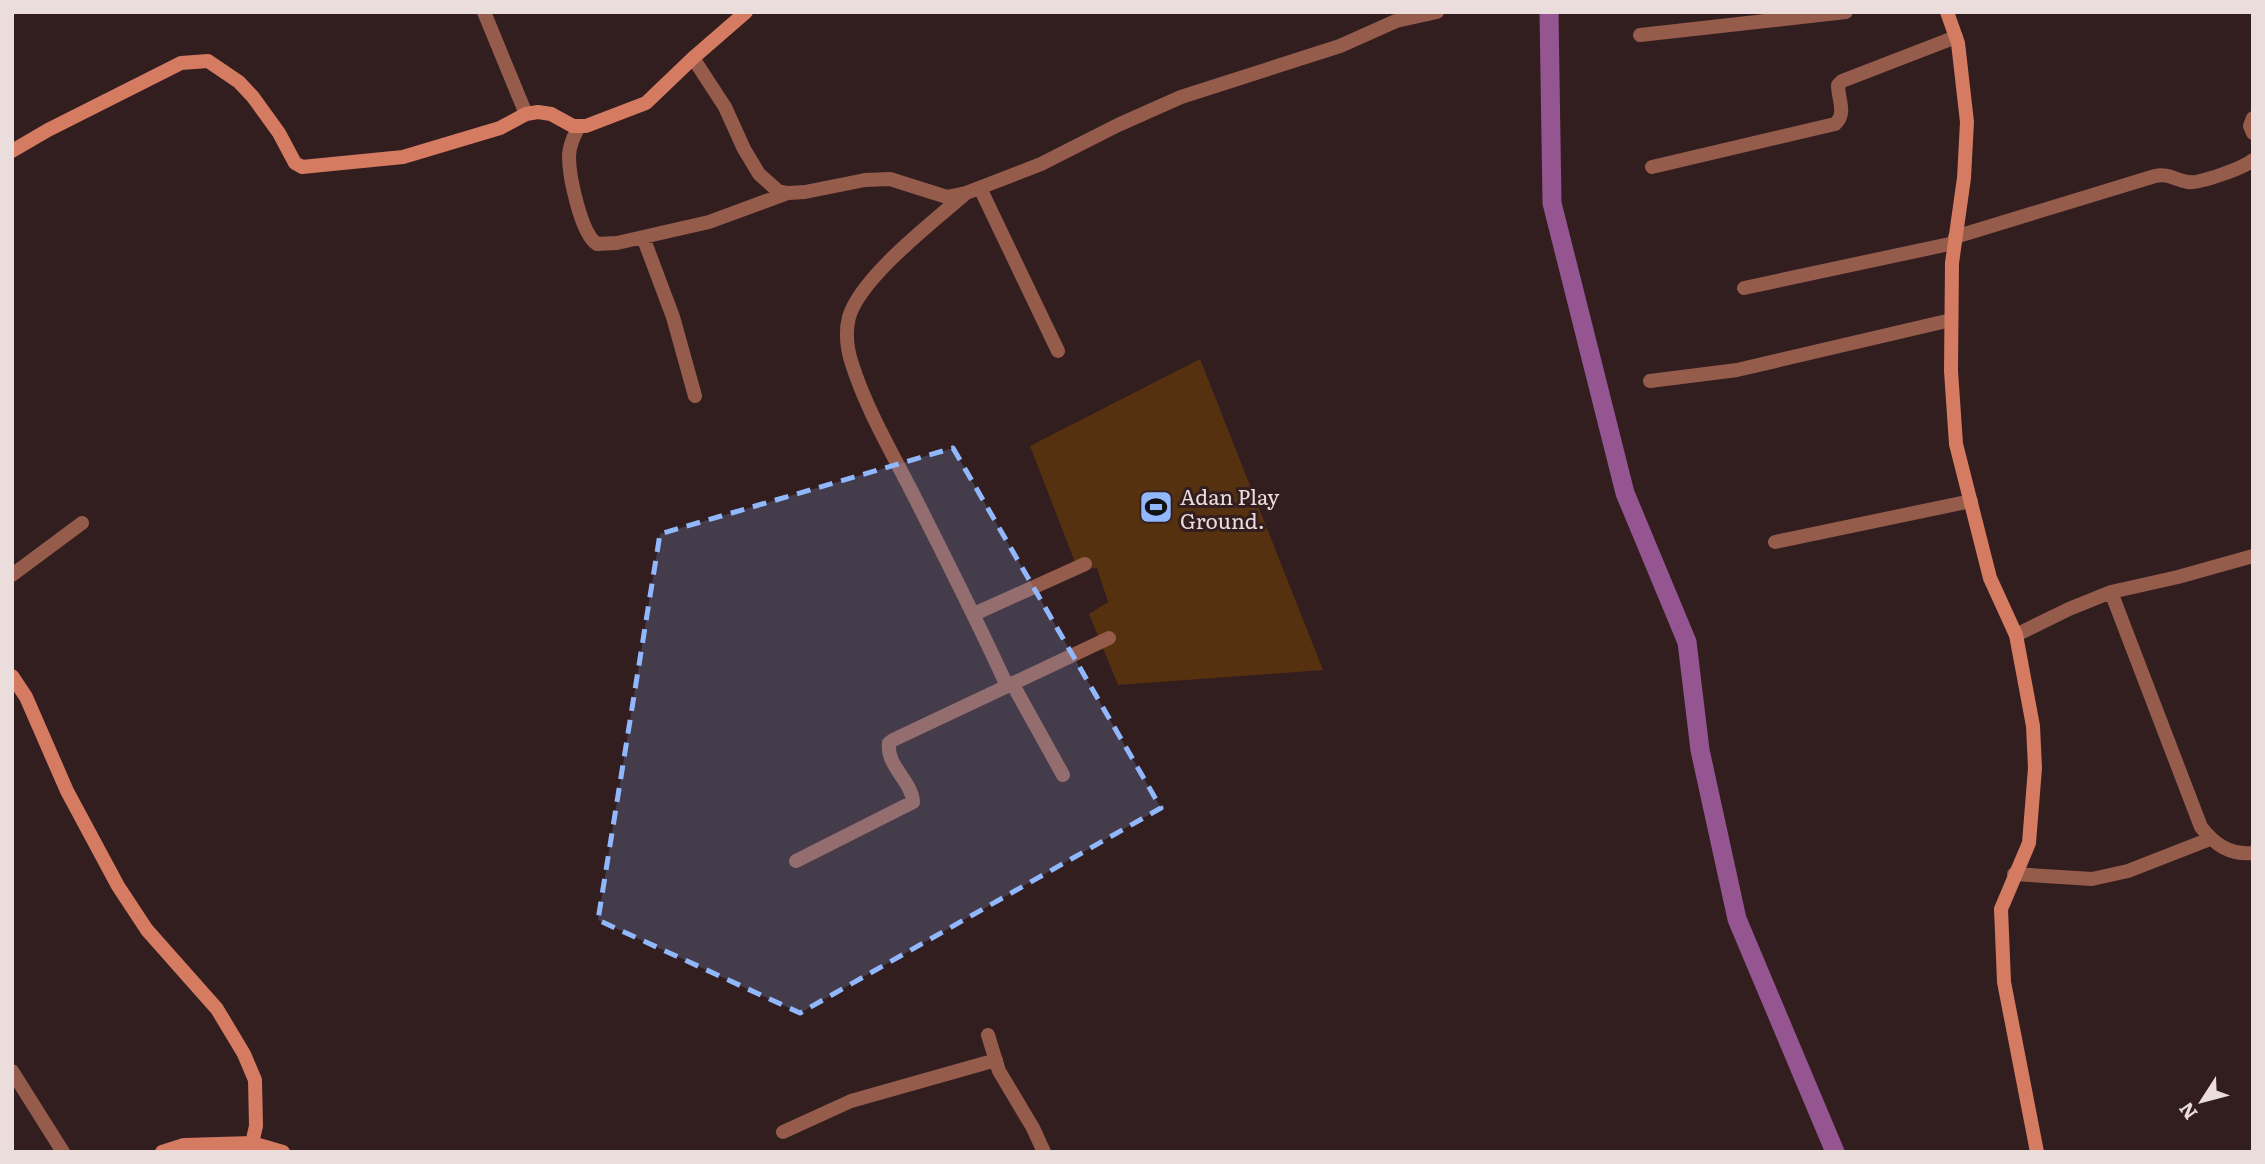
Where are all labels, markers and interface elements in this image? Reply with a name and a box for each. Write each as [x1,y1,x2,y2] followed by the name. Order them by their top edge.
[1180,480,1280,535] place label: Adan Play Ground.
[1137,488,1175,526] sports icon: Adan Play Ground.
[2167,1066,2237,1136] north arrow
[2171,1097,2203,1126] text: N

